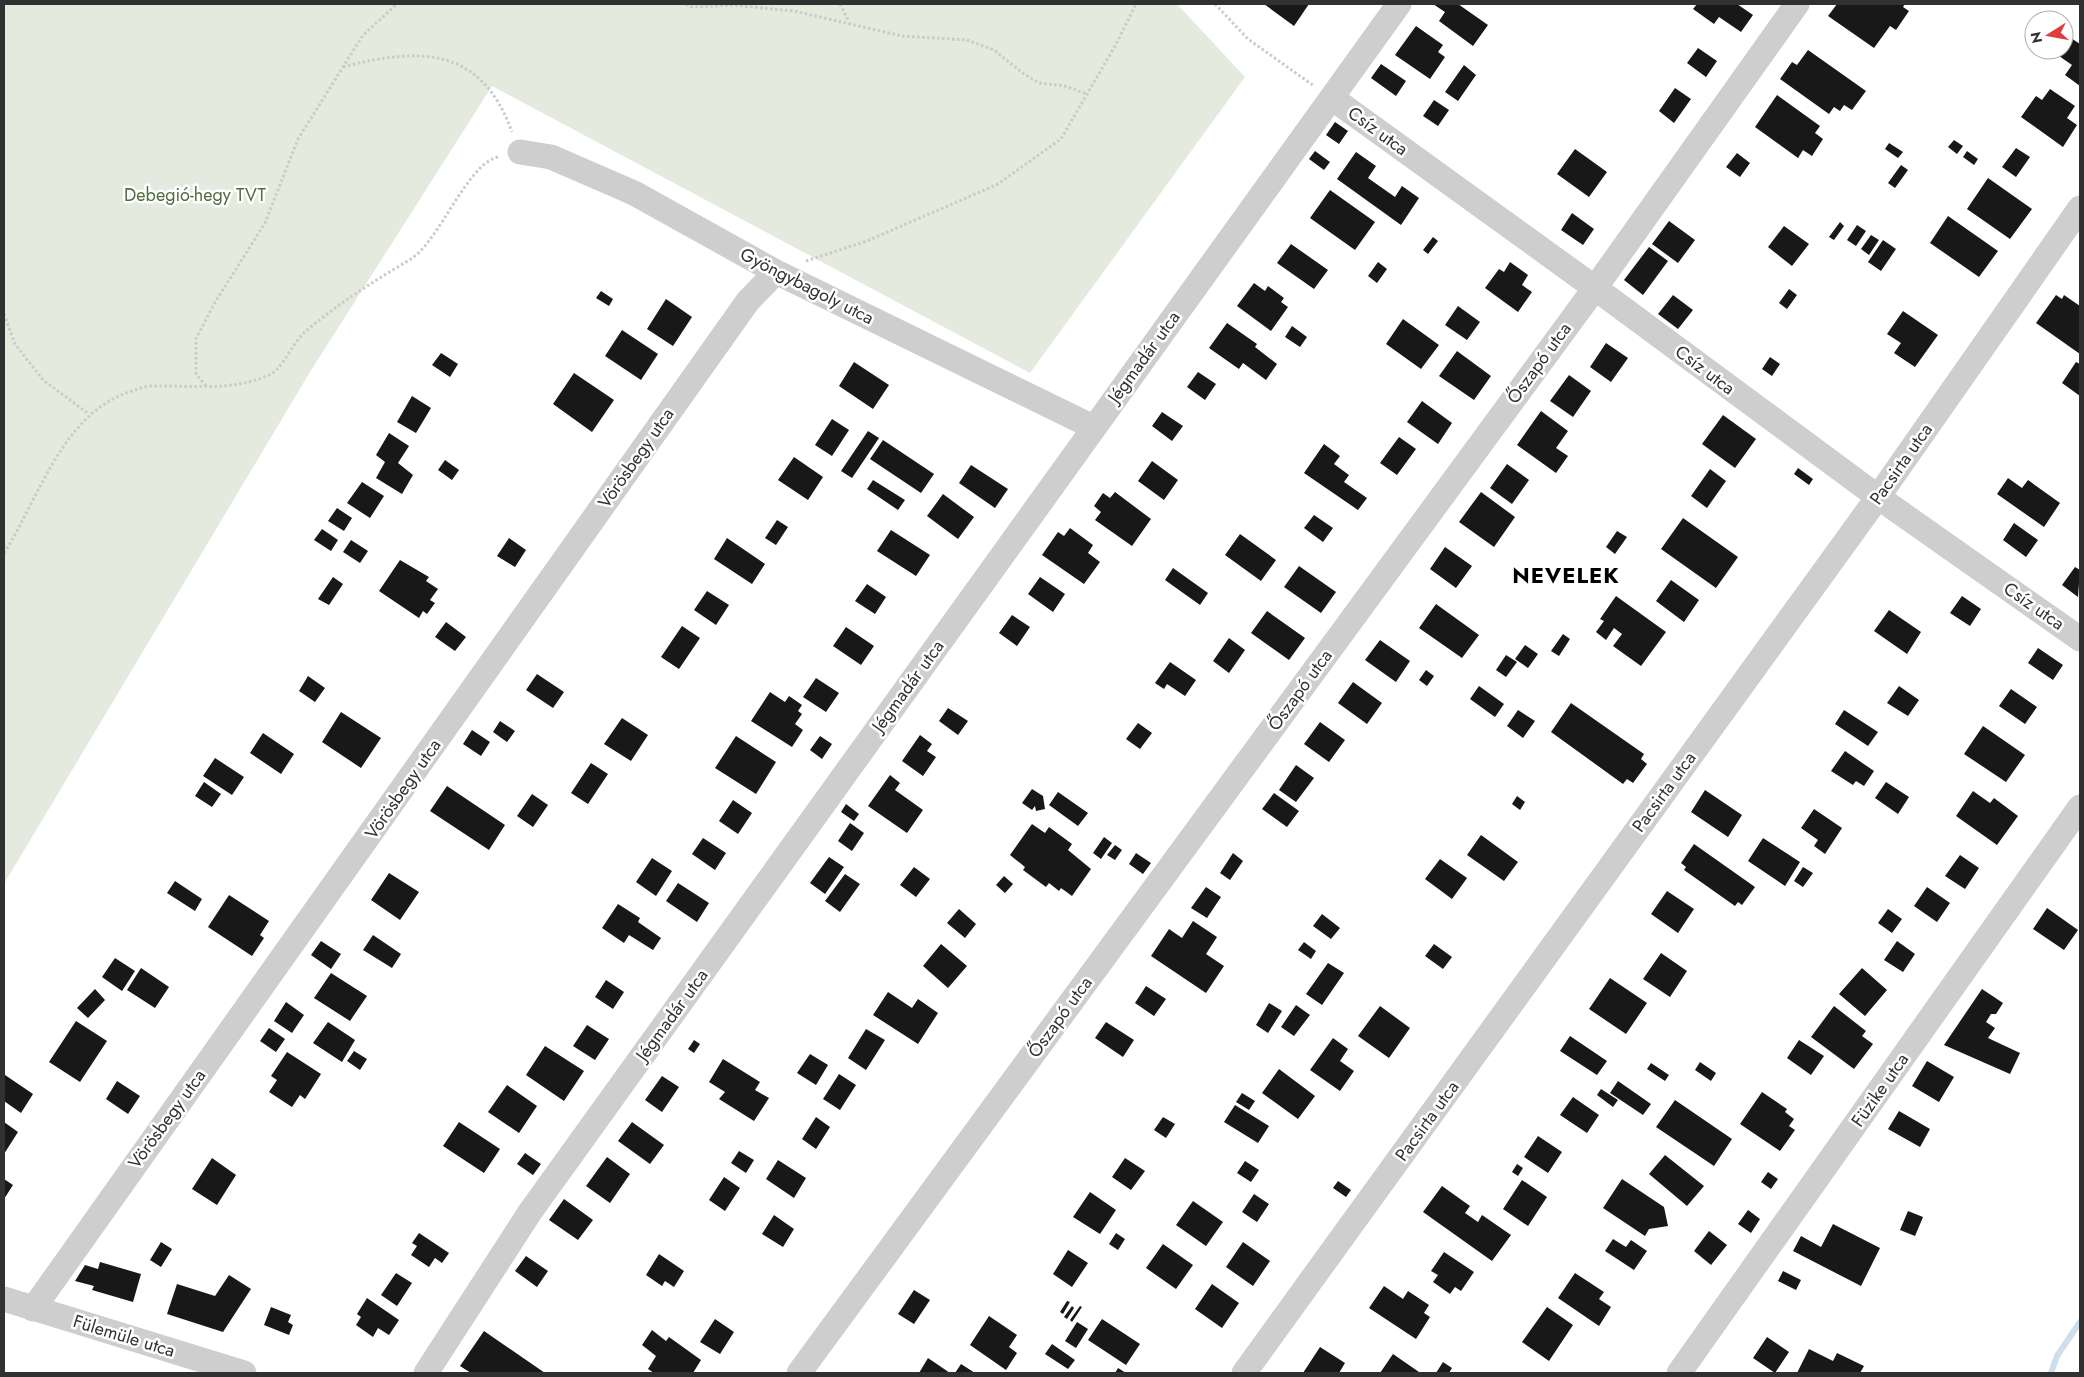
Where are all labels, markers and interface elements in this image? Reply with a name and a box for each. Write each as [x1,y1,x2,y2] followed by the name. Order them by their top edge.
[2024,10,2074,60] north arrow
[2025,30,2047,45] text: N
[1342,100,1414,162] street label: Csíz utca
[124,182,267,208] park label: Debegió-hegy TVT
[736,241,878,331] street label: Gyöngybagoly utca
[1101,306,1186,410] street label: Jégmadár utca
[1501,317,1577,409] street label: Őszapó utca
[1670,339,1740,401] street label: Csíz utca
[592,402,680,514] street label: Vörösbegy utca
[1863,418,1939,510] street label: Pacsirta utca
[1512,559,1620,591] district label: NEVELEK
[1998,576,2070,636] street label: Csíz utca
[865,635,950,739] street label: Jégmadár utca
[1262,644,1338,736] street label: Őszapó utca
[359,733,447,845] street label: Vörösbegy utca
[1626,746,1702,838] street label: Pacsirta utca
[629,964,714,1068] street label: Jégmadár utca
[1022,971,1098,1063] street label: Őszapó utca
[1845,1048,1915,1132] street label: Füzike utca
[122,1064,212,1174] street label: Vörösbegy utca
[1389,1075,1465,1167] street label: Pacsirta utca
[70,1308,178,1364] street label: Fülemüle utca

